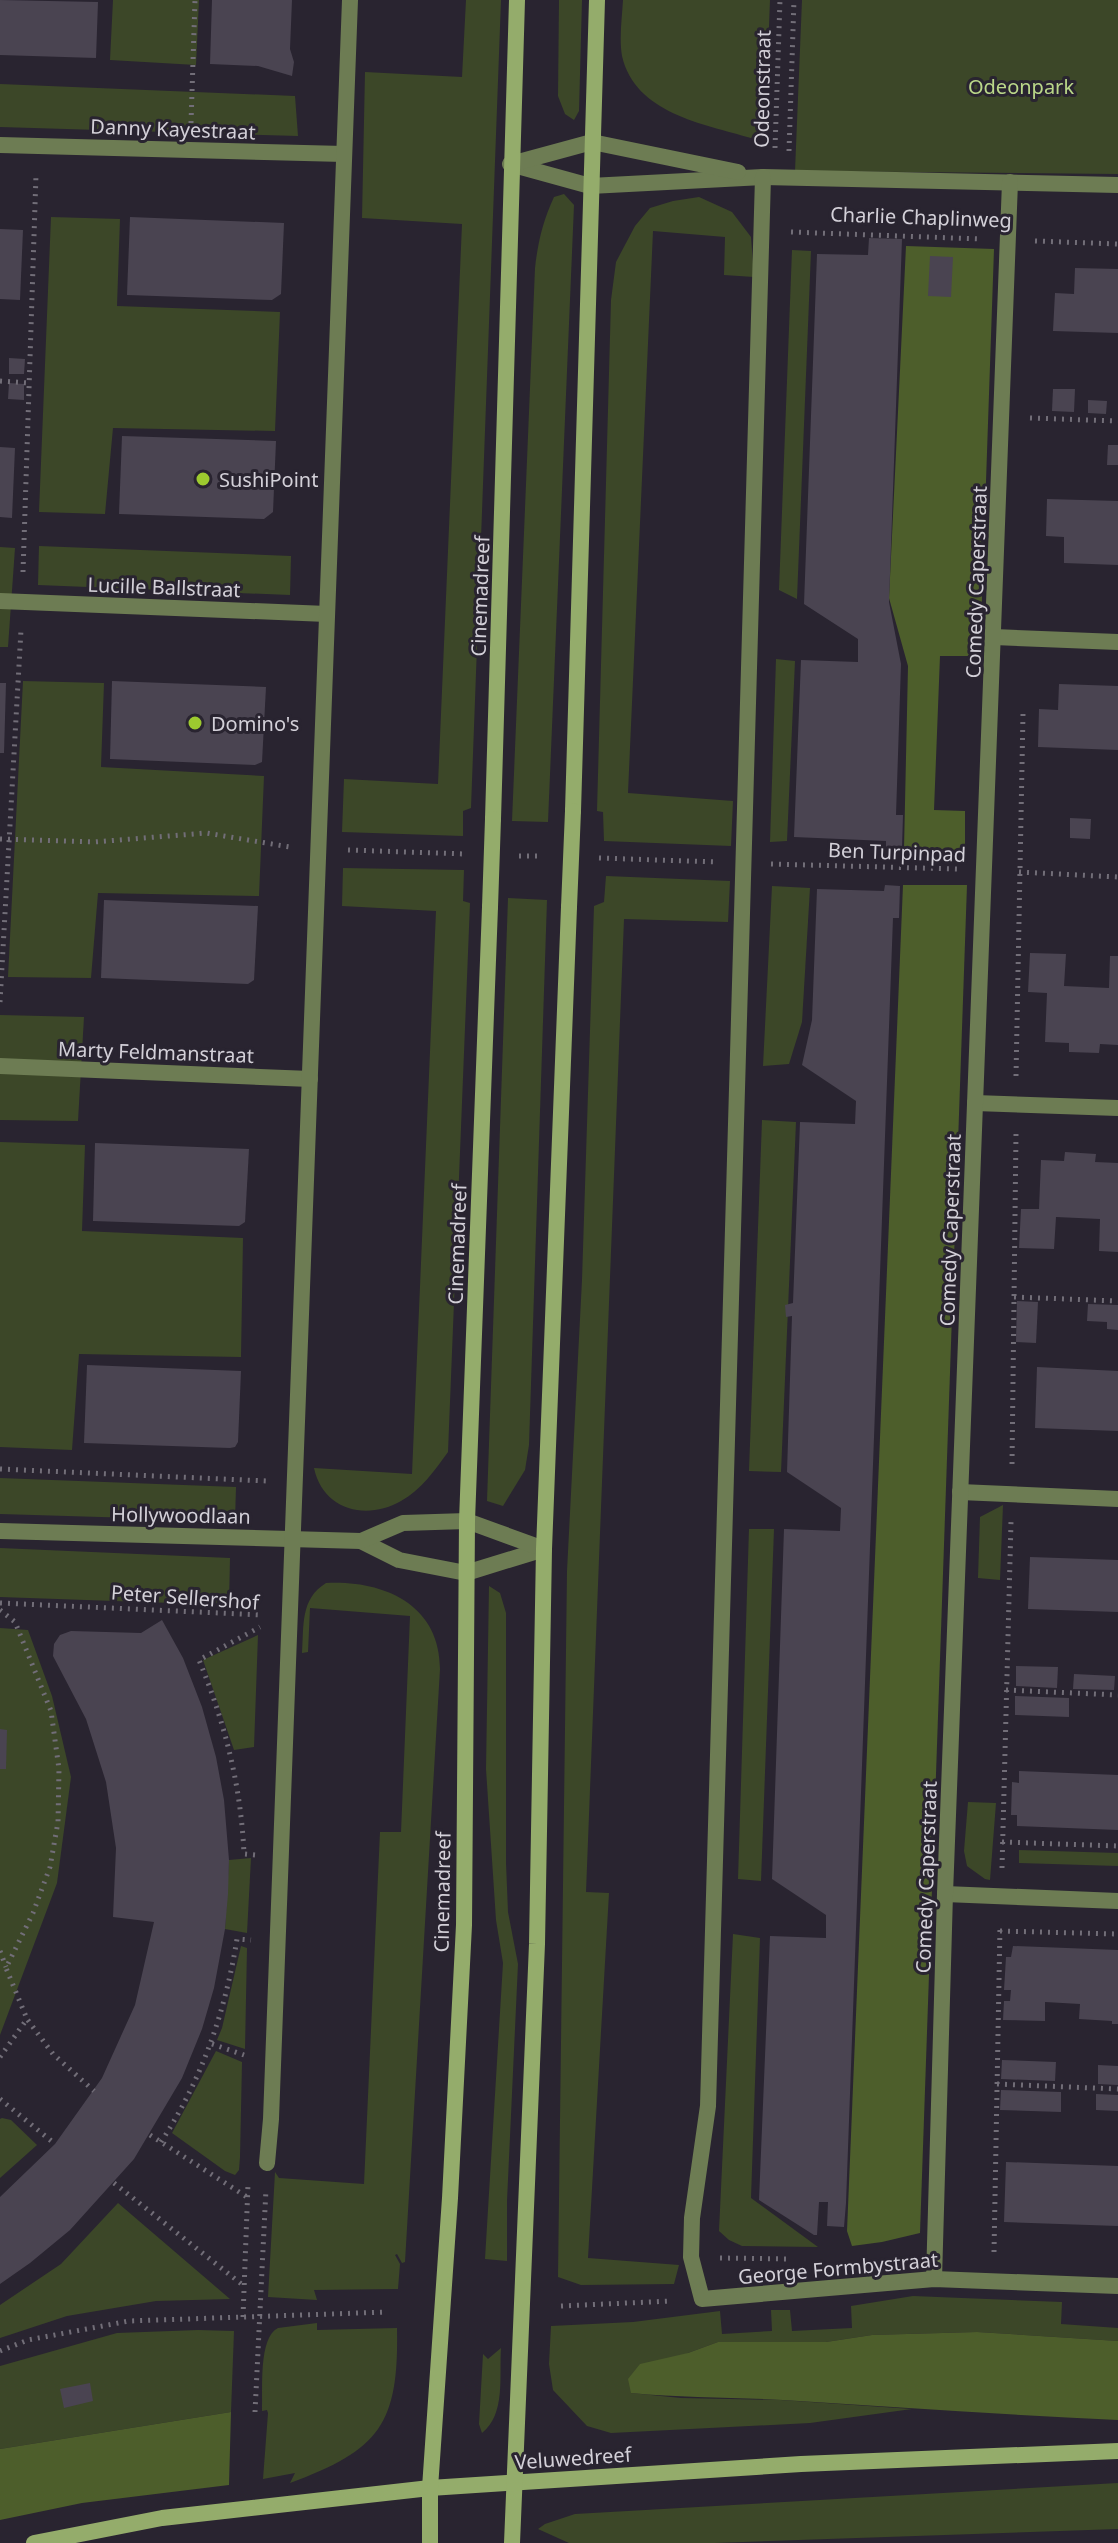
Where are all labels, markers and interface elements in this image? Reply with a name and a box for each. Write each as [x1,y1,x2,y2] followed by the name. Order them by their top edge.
[747,30,777,148] street label: Odeonstraat
[968,73,1074,100] park label: Odeonpark
[90,113,256,145] street label: Danny Kayestraat
[830,200,1012,234] street label: Charlie Chaplinweg
[219,466,318,493] place label: SushiPoint
[194,470,212,488] marker: SushiPoint
[959,485,993,679] street label: Comedy Caperstraat
[464,534,496,657] street label: Cinemadreef
[87,571,241,603] street label: Lucille Ballstraat
[211,710,299,737] place label: Domino's
[186,714,204,732] marker: Domino's
[827,836,967,868] street label: Ben Turpinpad
[58,1035,254,1069] street label: Marty Feldmanstraat
[933,1133,967,1327] street label: Comedy Caperstraat
[441,1182,473,1305] street label: Cinemadreef
[111,1500,251,1530] street label: Hollywoodlaan
[110,1578,261,1616] street label: Peter Sellershof
[909,1780,943,1974] street label: Comedy Caperstraat
[427,1830,457,1953] street label: Cinemadreef
[737,2246,939,2290] street label: George Formbystraat
[514,2440,633,2476] street label: Veluwedreef

